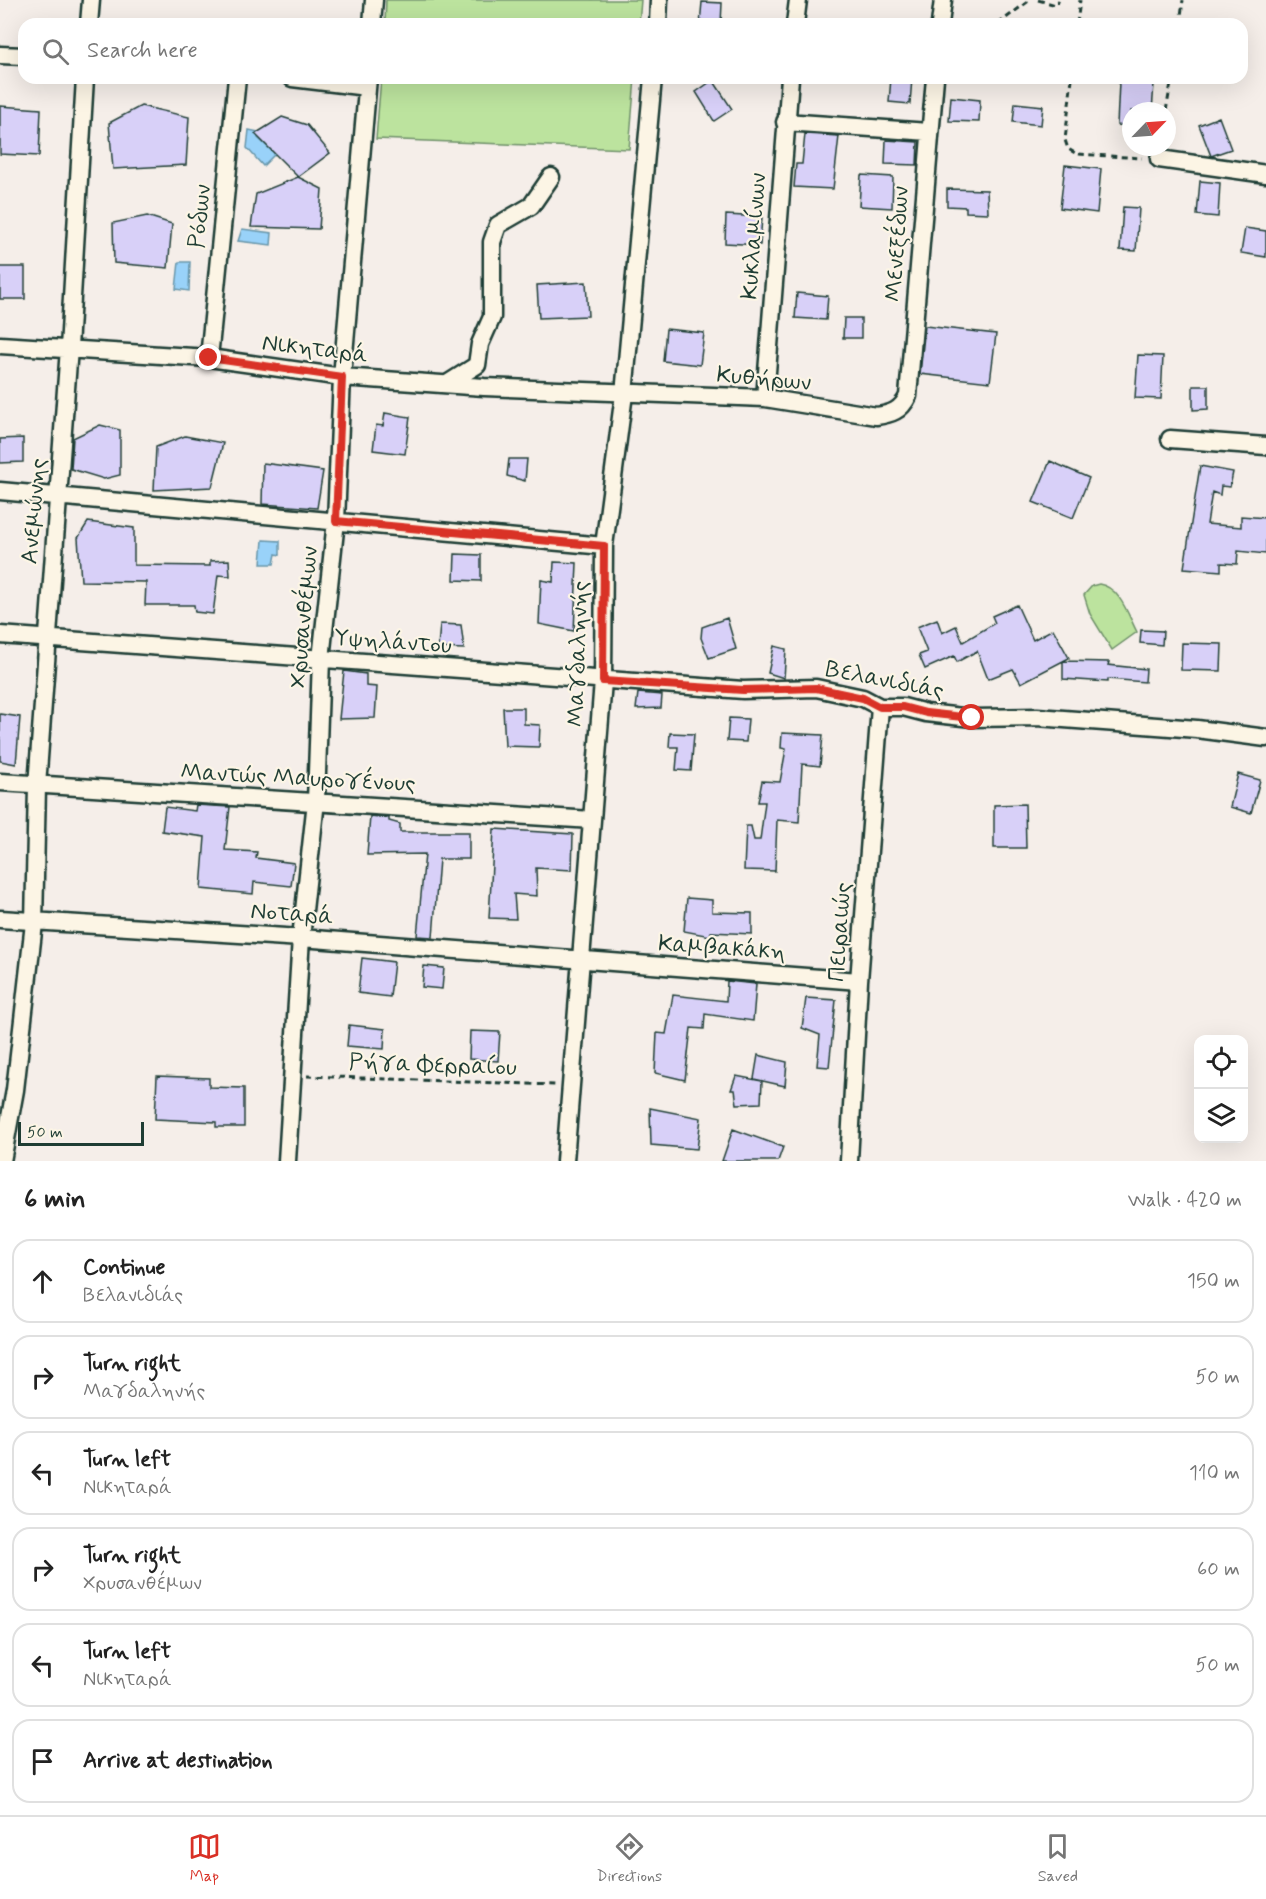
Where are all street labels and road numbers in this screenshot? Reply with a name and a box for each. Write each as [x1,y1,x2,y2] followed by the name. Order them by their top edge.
[735,172,774,301] street label: Κυκλαμίνων
[182,183,219,250] street label: Ρόδων
[877,185,917,303] street label: Μενεξέδων
[260,328,370,371] street label: Νικηταρά
[715,360,812,399] street label: Κυθήρων
[14,457,55,566] street label: Ανεμώνης
[282,545,326,689] street label: Χρυσανθέμων
[560,580,597,728] street label: Μαγδαληνής
[333,623,453,662] street label: Υψηλάντου
[823,654,947,707] street label: Βελανιδιάς
[179,756,416,800] street label: Μαντώς Μαυρογένους
[822,881,859,983] street label: Πειραιώς
[249,896,334,933] street label: Νοταρά
[657,929,787,968] street label: Καμβακάκη
[349,1047,518,1084] street label: Ρήγα Φερραίου

